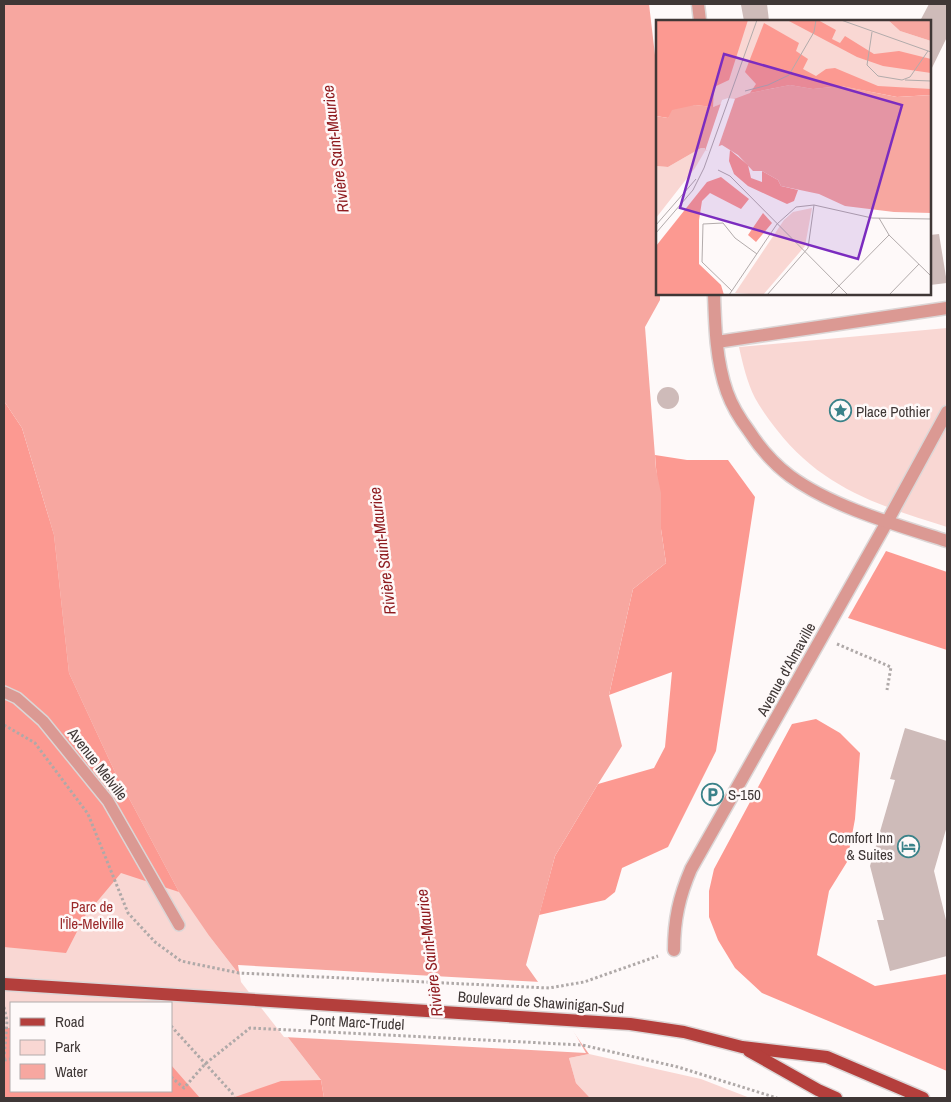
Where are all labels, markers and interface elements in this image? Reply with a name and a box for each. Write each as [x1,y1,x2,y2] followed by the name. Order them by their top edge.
[656,20,931,295] inset map
[316,84,354,214] water label: Rivière Saint-Maurice
[828,399,852,423] place icon: Place Pothier
[856,401,930,422] place label: Place Pothier
[363,486,401,616] water label: Rivière Saint-Maurice
[751,618,820,720] street label: Avenue d'Almaville
[62,723,133,805] street label: Avenue Melville
[700,782,724,806] parking icon: S-150
[728,784,761,805] place label: S-150
[829,827,893,865] place label: Comfort Inn & Suites
[897,834,921,858] hotel icon: Comfort Inn & Suites
[410,888,448,1018] water label: Rivière Saint-Maurice
[60,896,124,934] park label: Parc de l'Île-Melville
[457,986,625,1018] street label: Boulevard de Shawinigan-Sud
[10,1002,172,1092] legend
[309,1009,405,1035] street label: Pont Marc-Trudel
[55,1011,84,1032] text: Road
[55,1036,81,1057] text: Park
[55,1061,87,1082] text: Water

